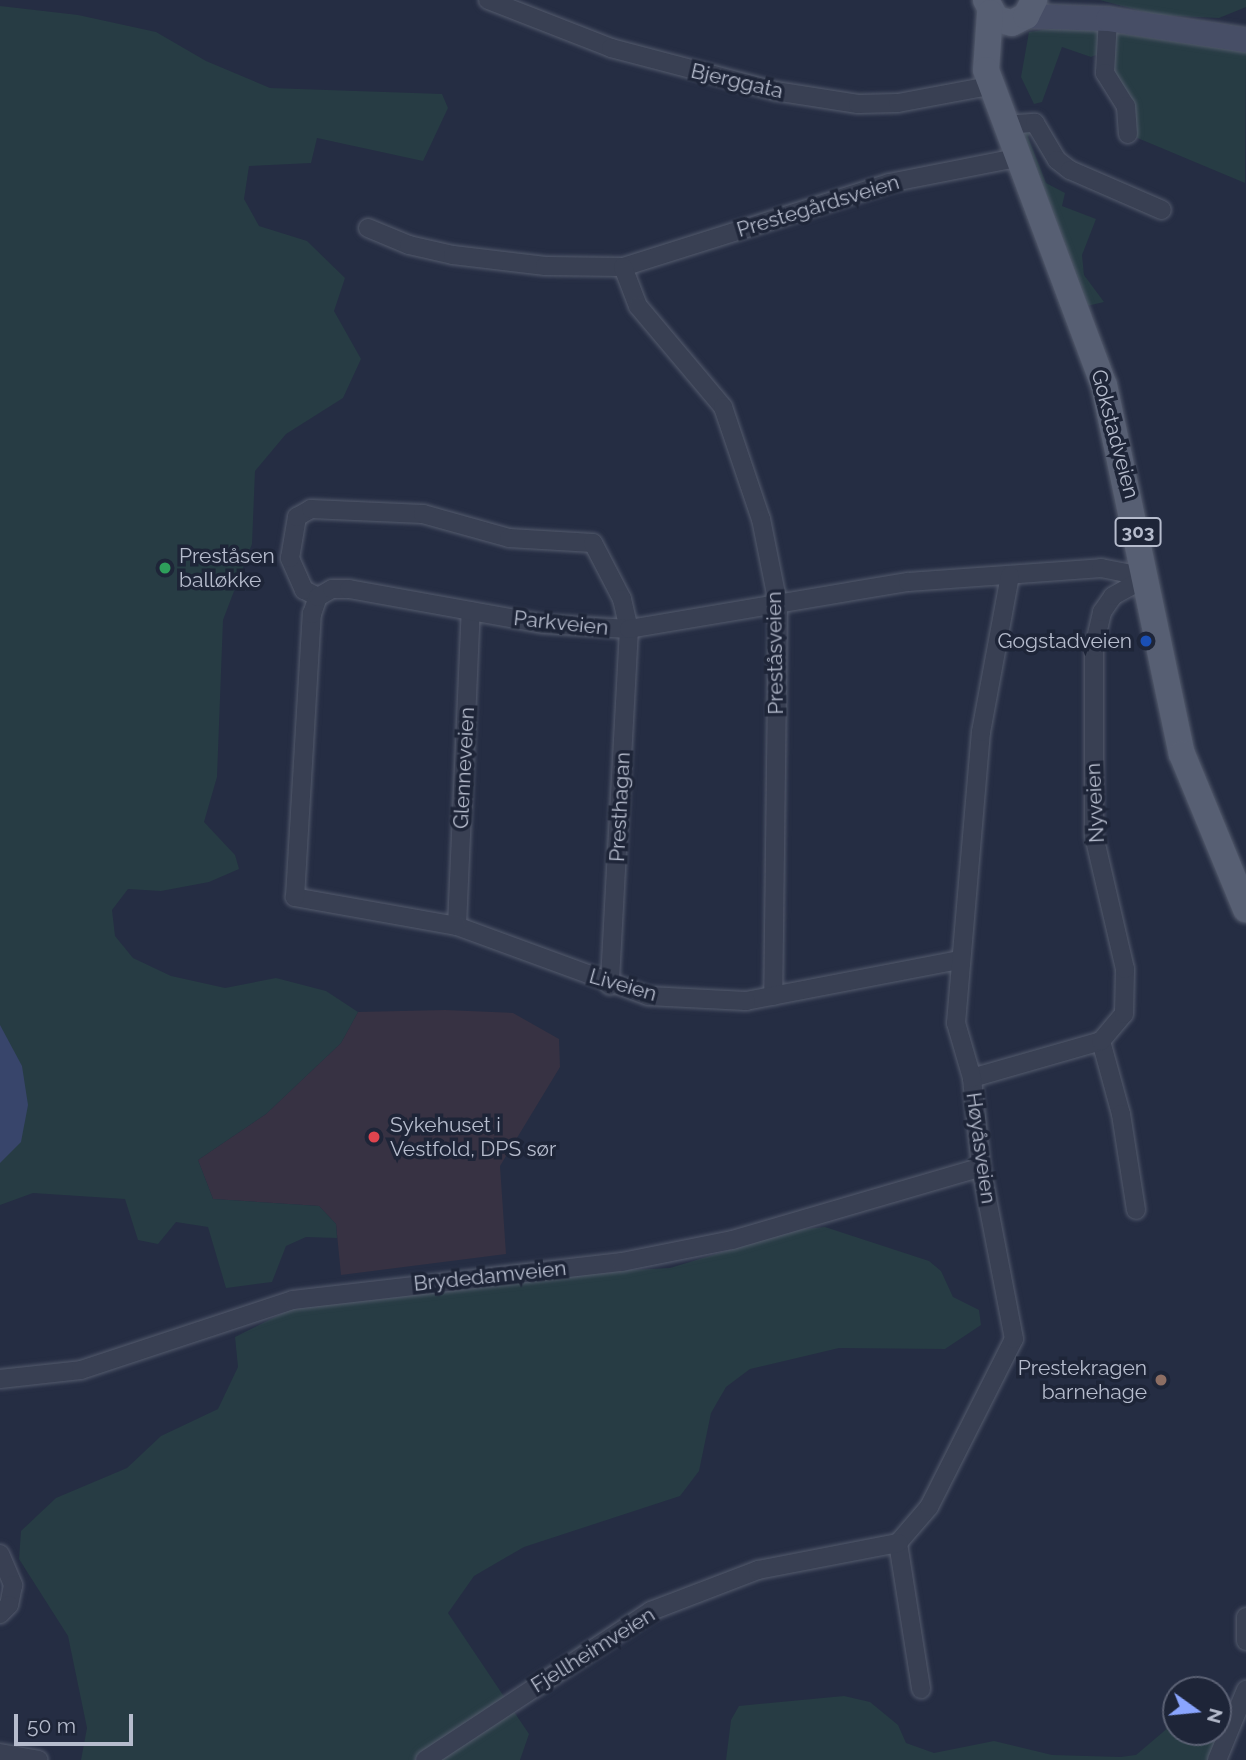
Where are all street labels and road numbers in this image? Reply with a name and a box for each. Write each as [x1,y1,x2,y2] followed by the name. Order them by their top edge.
[688,58,786,104] street label: Bjerggata
[734,169,902,243] street label: Prestegårdsveien
[1086,367,1144,501] street label: Gokstadveien
[1114,516,1162,548] road number: 303
[761,591,789,715] street label: Preståsveien
[512,605,610,641] street label: Parkveien
[448,706,480,830] street label: Glenneveien
[605,751,635,863] street label: Presthagan
[1080,762,1110,844] street label: Nyveien
[586,963,660,1007] street label: Liveien
[961,1091,1001,1205] street label: Høyåsveien
[412,1255,568,1297] street label: Brydedamveien
[526,1602,660,1698] street label: Fjellheimveien

